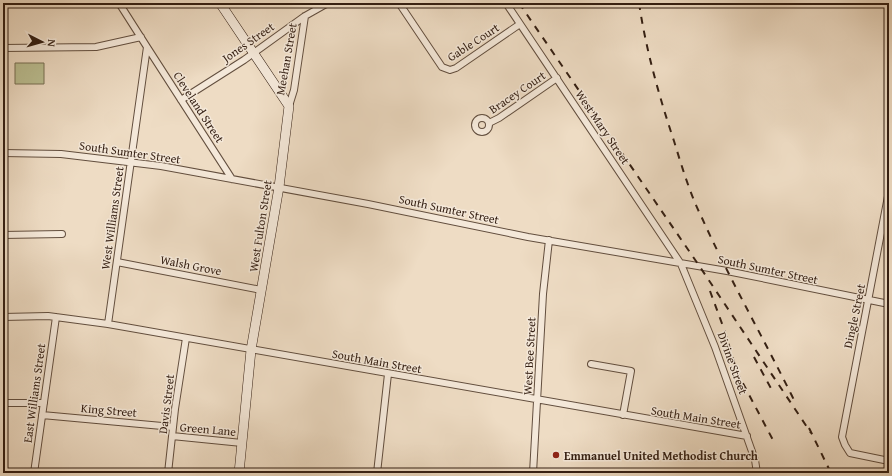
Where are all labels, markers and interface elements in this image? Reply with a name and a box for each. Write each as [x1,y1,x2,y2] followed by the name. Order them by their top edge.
[217,17,278,67] street label: Jones Street
[444,18,503,65] street label: Gable Court
[271,21,301,97] street label: Meehan Street
[22,22,62,62] north arrow
[44,39,60,48] text: N
[485,66,549,117] street label: Bracey Court
[170,68,229,147] street label: Cleveland Street
[572,86,635,168] street label: West Mary Street
[78,136,182,168] street label: South Sumter Street
[96,165,128,271] street label: West Williams Street
[244,178,276,273] street label: West Fulton Street
[397,190,501,228] street label: South Sumter Street
[716,250,820,288] street label: South Sumter Street
[159,251,223,279] street label: Walsh Grove
[839,282,869,350] street label: Dingle Street
[518,316,540,395] street label: West Bee Street
[714,329,752,397] street label: Divine Street
[19,341,50,444] street label: East Williams Street
[331,345,424,377] street label: South Main Street
[154,372,178,435] street label: Davis Street
[80,399,138,421] street label: King Street
[650,402,743,433] street label: South Main Street
[179,418,237,440] street label: Green Lane
[564,447,758,464] place label: Emmanuel United Methodist Church
[551,450,561,460] marker: Emmanuel United Methodist Church

